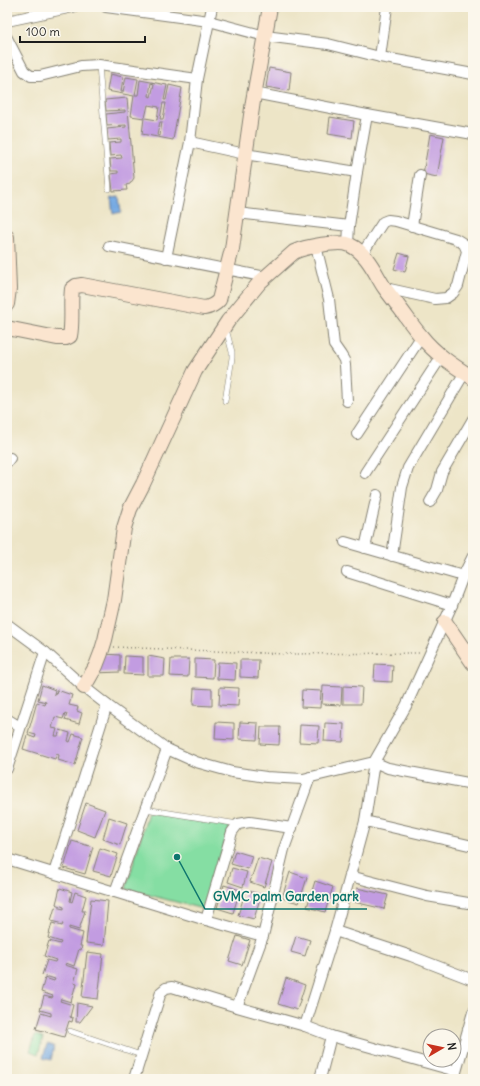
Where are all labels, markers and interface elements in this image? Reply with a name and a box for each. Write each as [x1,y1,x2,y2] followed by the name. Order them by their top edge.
[20,18,145,44] scale bar
[26,24,60,39] text: 100 m
[205,884,367,909] callout: GVMC palm Garden park
[213,888,359,905] text: GVMC palm Garden park
[422,1028,462,1068] north arrow
[444,1042,459,1051] text: N

